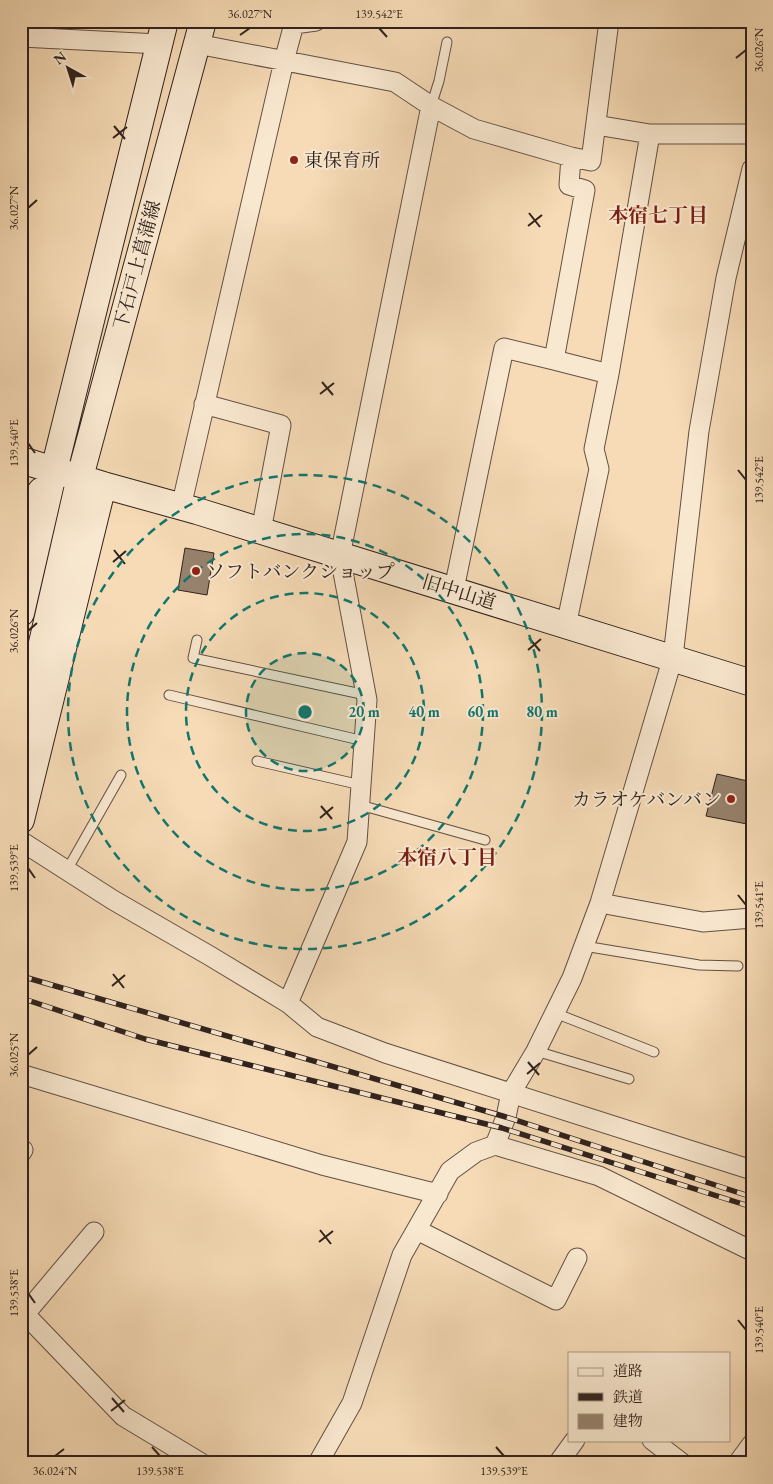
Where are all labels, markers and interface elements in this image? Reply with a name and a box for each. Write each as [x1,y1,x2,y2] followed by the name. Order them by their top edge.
[228,6,273,22] text: 36.027°N
[355,6,403,22] text: 139.542°E
[751,27,767,72] text: 36.026°N
[42,42,92,92] north arrow
[50,47,70,68] text: N
[304,148,380,173] place label: 東保育所
[288,154,300,166] marker: 東保育所
[6,185,22,230] text: 36.027°N
[108,198,166,332] street label: 下石戸上菖蒲線
[608,202,708,228] district label: 本宿七丁目
[6,419,22,467] text: 139.540°E
[751,456,767,504] text: 139.542°E
[206,559,395,584] place label: ソフトバンクショップ
[190,565,202,577] marker: ソフトバンクショップ
[419,569,499,615] street label: 旧中山道
[6,608,22,653] text: 36.026°N
[348,702,380,721] text: 20 m
[408,702,440,721] text: 40 m
[467,702,499,721] text: 60 m
[526,702,558,721] text: 80 m
[296,703,314,721] centre of rings
[572,787,721,812] place label: カラオケバンバン
[725,793,737,805] marker: カラオケバンバン
[6,844,22,892] text: 139.539°E
[397,844,497,870] district label: 本宿八丁目
[751,881,767,929] text: 139.541°E
[6,1032,22,1077] text: 36.025°N
[6,1269,22,1317] text: 139.538°E
[751,1306,767,1354] text: 139.540°E
[568,1352,730,1442] legend
[613,1361,643,1380] text: 道路
[613,1387,643,1406] text: 鉄道
[613,1411,643,1430] text: 建物
[33,1463,78,1479] text: 36.024°N
[136,1463,184,1479] text: 139.538°E
[480,1463,528,1479] text: 139.539°E

